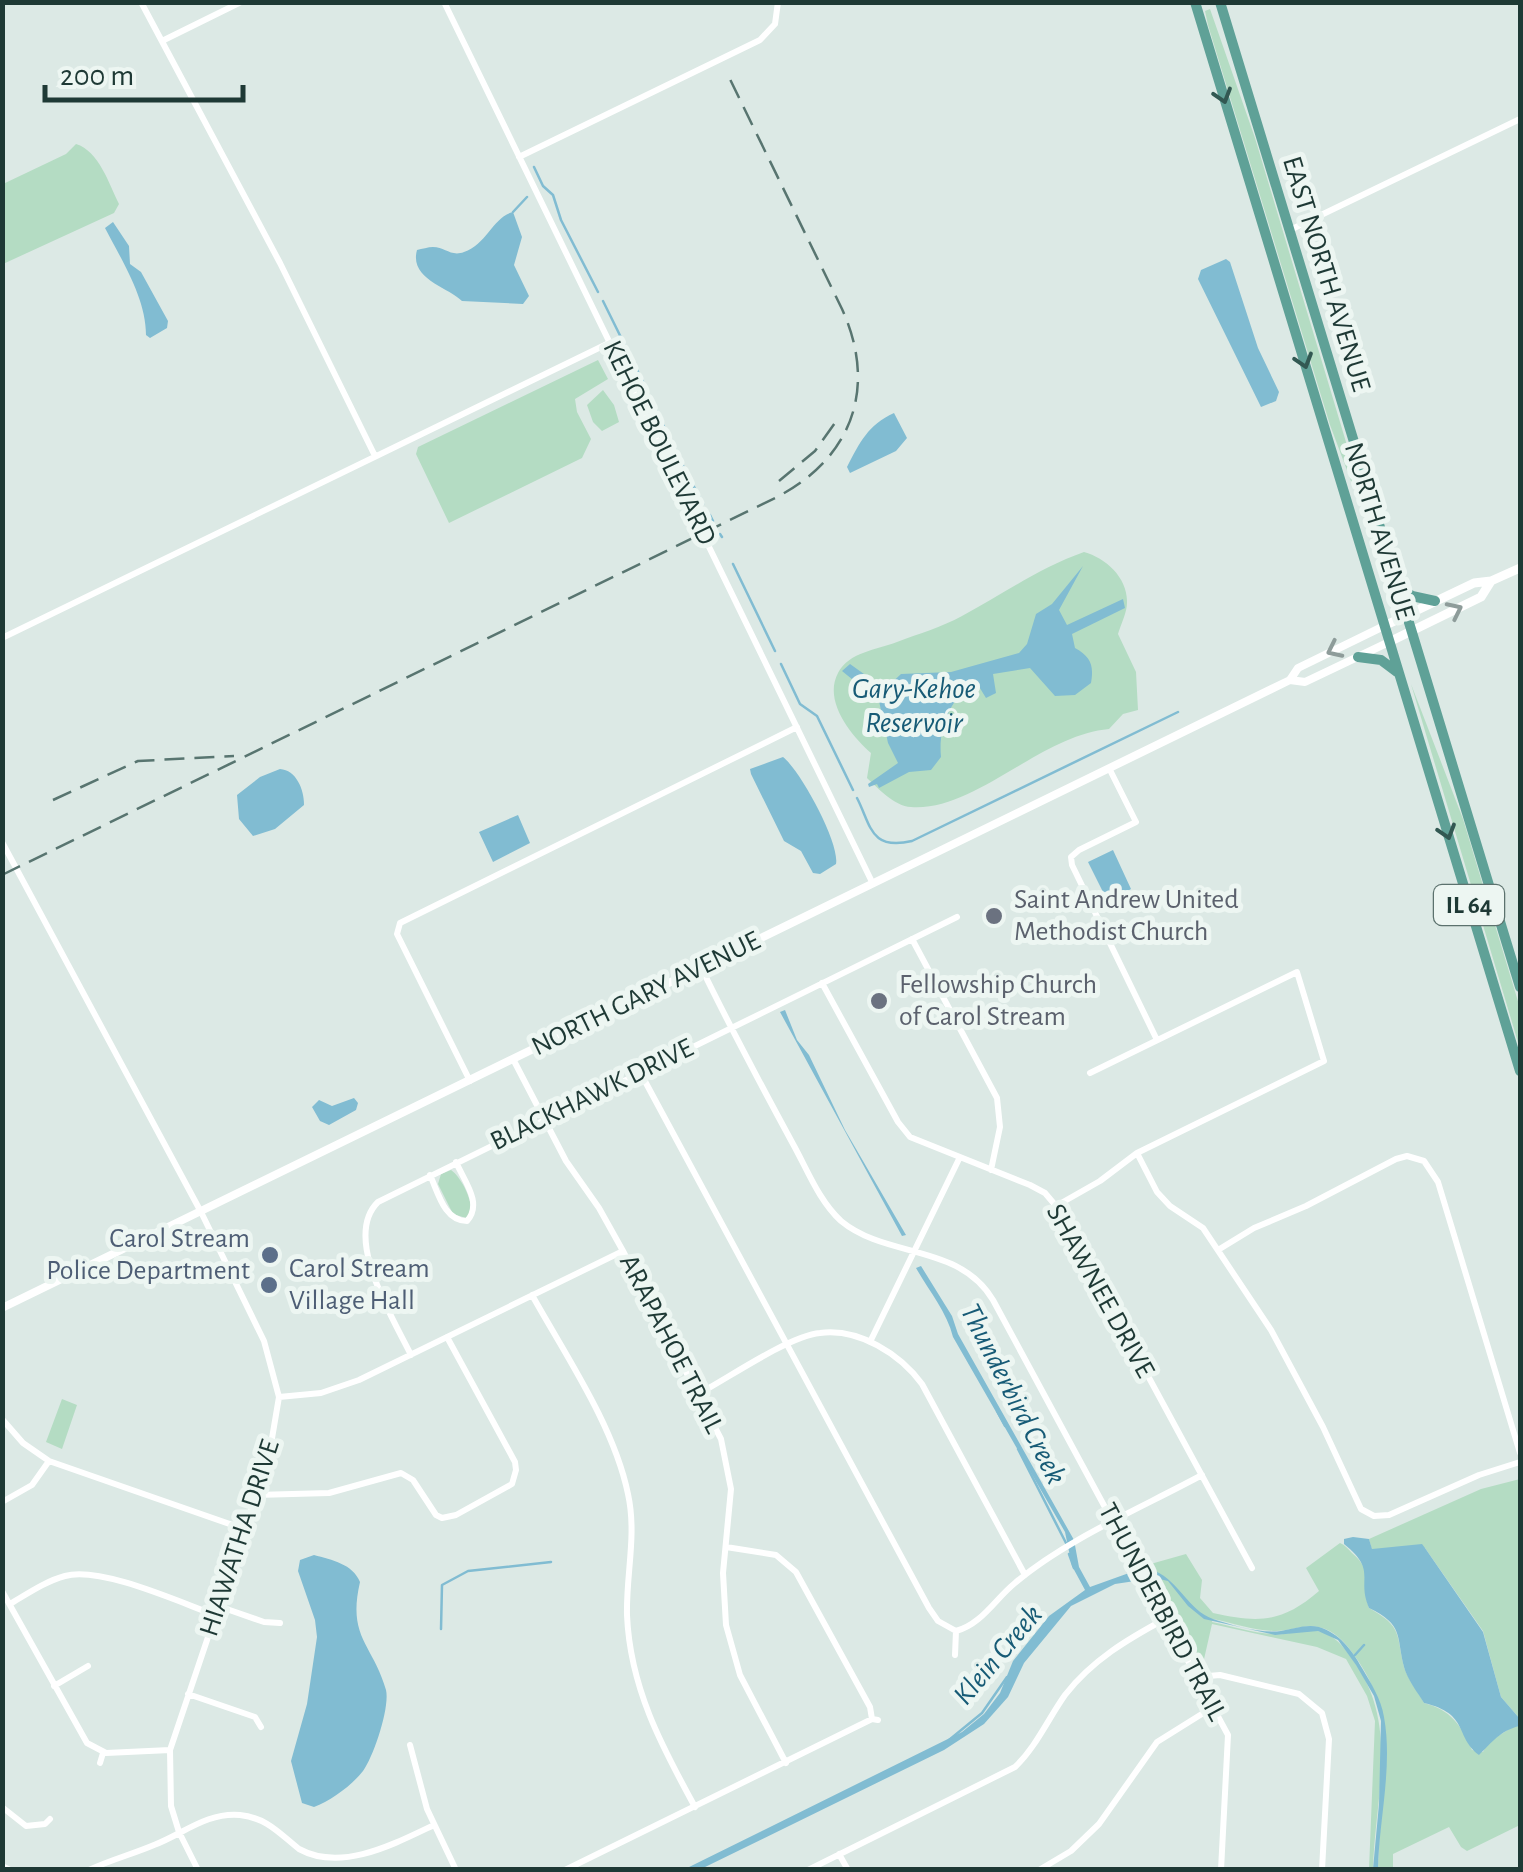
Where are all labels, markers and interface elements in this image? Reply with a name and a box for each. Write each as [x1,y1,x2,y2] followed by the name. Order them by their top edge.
[45,40,242,102] scale bar
[60,61,134,91] text: 200 m
[1211,86,1232,103] one-way arrow
[1277,153,1375,395] street label: EAST NORTH AVENUE
[597,336,721,550] street label: KEHOE BOULEVARD
[1292,352,1313,369] one-way arrow
[1339,439,1419,623] street label: NORTH AVENUE
[1444,602,1462,622] one-way arrow
[1327,638,1345,657] one-way arrow
[852,674,976,738] water label: Gary-Kehoe Reservoir
[1435,823,1456,840] one-way arrow
[1434,885,1504,925] road number: IL 64
[1014,886,1239,946] place label: Saint Andrew United Methodist Church
[983,905,1005,927] marker: Saint Andrew United Methodist Church
[527,926,765,1062] street label: NORTH GARY AVENUE
[899,971,1097,1031] place label: Fellowship Church of Carol Stream
[868,990,890,1012] marker: Fellowship Church of Carol Stream
[486,1034,698,1156] street label: BLACKHAWK DRIVE
[1041,1200,1159,1382] street label: SHAWNEE DRIVE
[46,1225,250,1285] place label: Carol Stream Police Department
[259,1244,281,1266] marker: Carol Stream Police Department
[614,1250,728,1438] street label: ARAPAHOE TRAIL
[289,1255,430,1315] place label: Carol Stream Village Hall
[258,1274,280,1296] marker: Carol Stream Village Hall
[955,1299,1071,1489] water label: Thunderbird Creek
[195,1436,285,1640] street label: HIAWATHA DRIVE
[1093,1499,1231,1726] street label: THUNDERBIRD TRAIL
[948,1599,1048,1711] water label: Klein Creek

